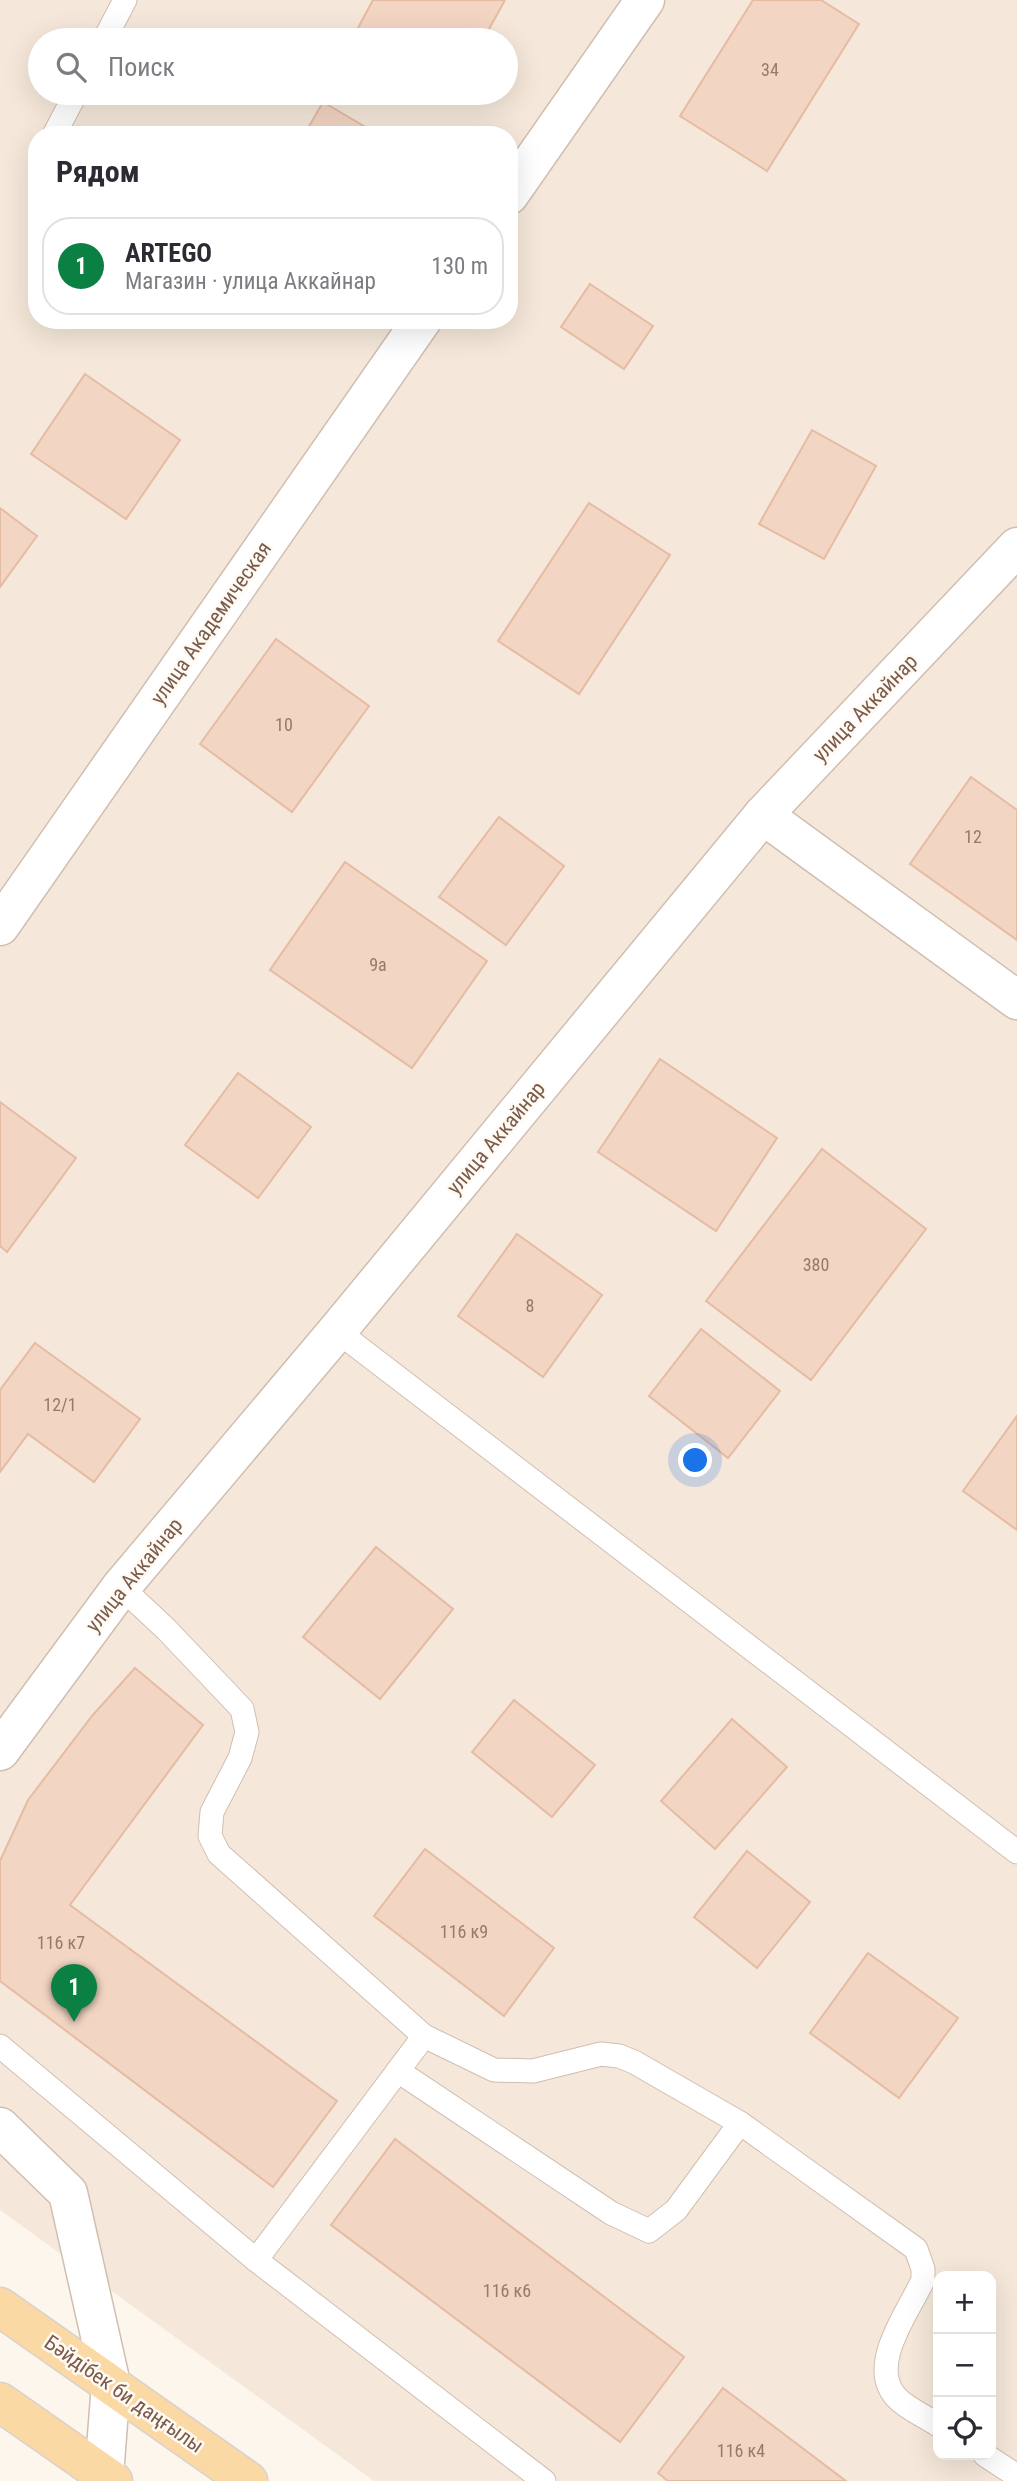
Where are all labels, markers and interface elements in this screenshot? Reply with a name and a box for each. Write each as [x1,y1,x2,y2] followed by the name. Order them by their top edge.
[28,28,518,105] search box
[52,48,90,86] icon: search
[108,52,175,82] text: Поиск
[761,59,779,80] house number: 34
[56,154,140,189] text: Рядом
[125,238,212,268] text: ARTEGO
[75,253,87,280] text: 1
[431,253,488,280] text: 130 m
[125,268,376,295] text: Магазин · улица Аккайнар
[146,537,276,709] street label: улица Академическая
[808,649,922,767] street label: улица Аккайнар
[275,714,293,735] house number: 10
[964,826,982,847] house number: 12
[369,954,387,975] house number: 9а
[442,1077,550,1199] street label: улица Аккайнар
[803,1254,829,1275] house number: 380
[526,1295,534,1316] house number: 8
[43,1394,77,1415] house number: 12/1
[678,1443,712,1477] your location
[81,1513,187,1637] street label: улица Аккайнар
[440,1921,488,1942] house number: 116 к9
[37,1932,85,1953] house number: 116 к7
[51,1964,97,2022] pin: 1
[933,2271,996,2460] map controls
[933,2271,996,2334] button: +
[483,2280,531,2301] house number: 116 к6
[40,2330,208,2458] street label: Бәйдібек би даңғылы
[933,2334,996,2397] button: −
[933,2397,996,2460] button: locate
[717,2440,765,2461] house number: 116 к4

